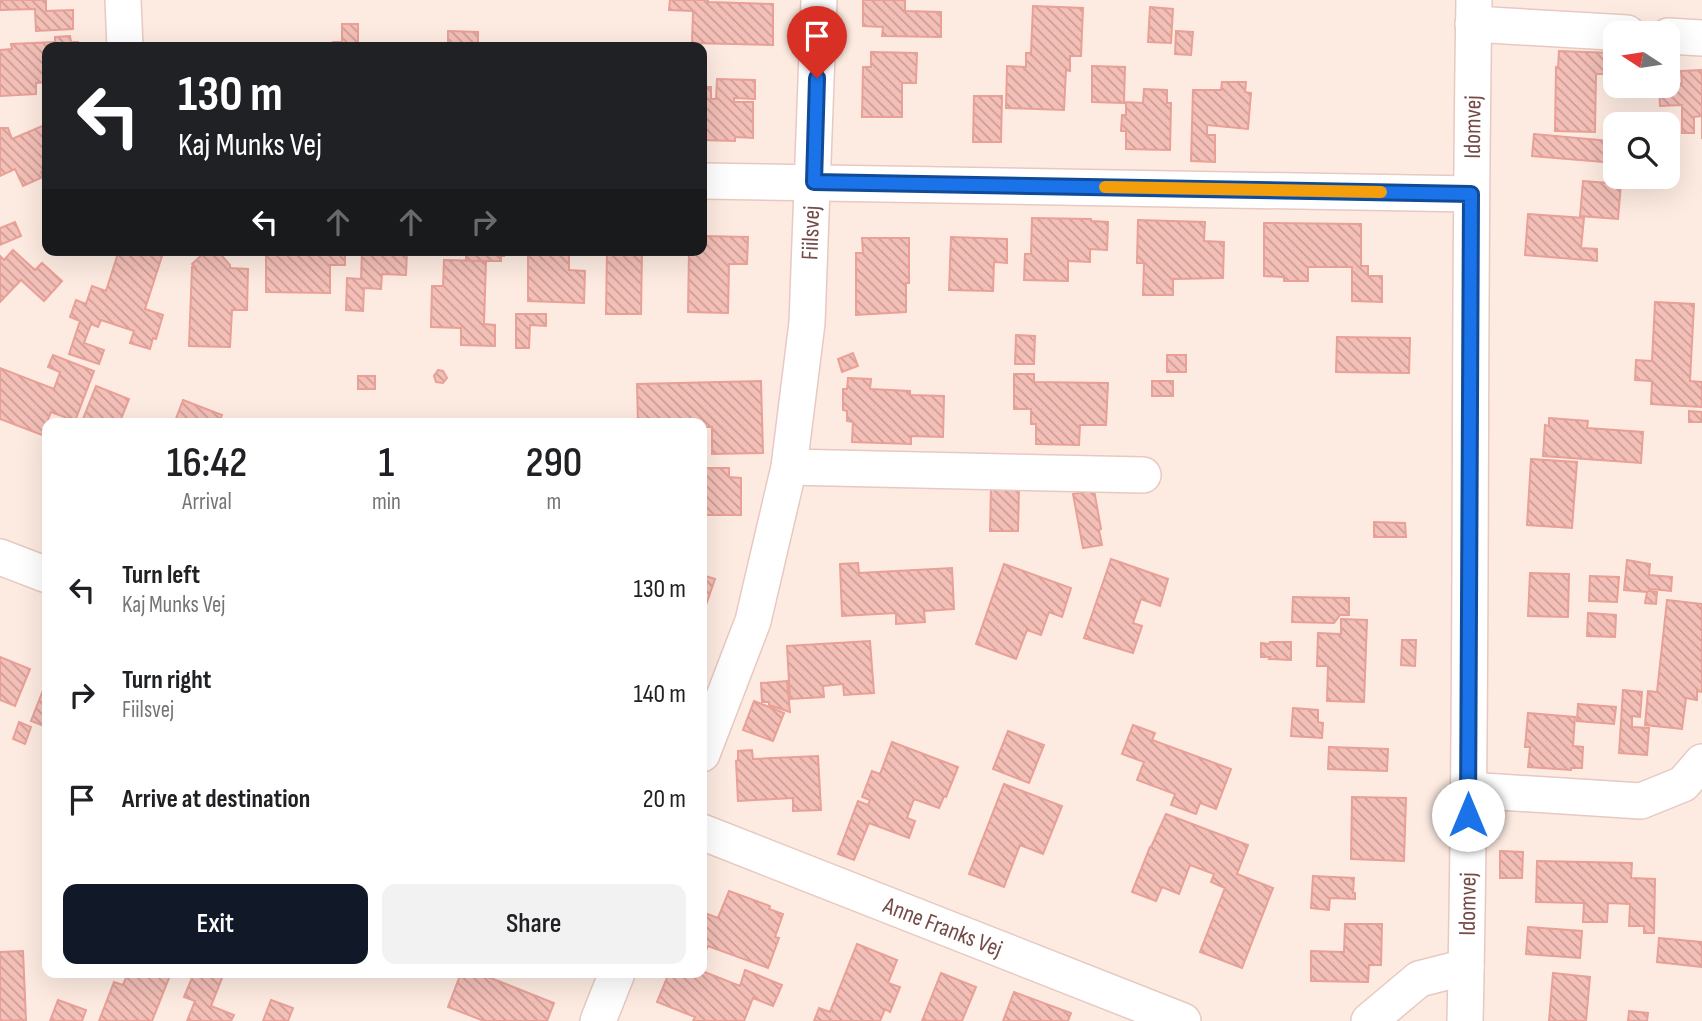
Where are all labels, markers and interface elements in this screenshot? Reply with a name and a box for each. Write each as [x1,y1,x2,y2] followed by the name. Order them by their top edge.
[787,6,847,78] pin
[798,17,836,55] icon: arrive
[1603,21,1680,98] north arrow
[1603,21,1680,189] map controls
[178,66,283,125] text: 130 m
[63,70,154,161] icon: left
[1458,95,1488,159] street label: Idomvej
[1603,112,1680,189] button: search
[178,126,322,165] text: Kaj Munks Vej
[246,203,284,241] icon: left
[319,203,357,241] icon: ahead
[392,203,430,241] icon: ahead
[465,203,503,241] icon: right
[795,205,826,261] street label: Fiilsvej
[167,438,247,489] text: 16:42
[378,438,394,489] text: 1
[526,438,582,489] text: 290
[182,488,232,516] text: Arrival
[372,488,401,516] text: min
[546,488,561,516] text: m
[122,560,200,591] text: Turn left
[63,571,101,609] icon: left
[634,574,686,605] text: 130 m
[122,591,225,619] text: Kaj Munks Vej
[122,665,211,696] text: Turn right
[63,676,101,714] icon: right
[634,679,686,710] text: 140 m
[122,696,174,724] text: Fiilsvej
[1431,778,1505,852] position arrow
[63,781,101,819] icon: arrive
[122,784,310,815] text: Arrive at destination
[643,784,686,815] text: 20 m
[1453,872,1483,936] street label: Idomvej
[63,884,368,964] button: Exit
[382,884,686,964] button: Share
[878,890,1006,964] street label: Anne Franks Vej

